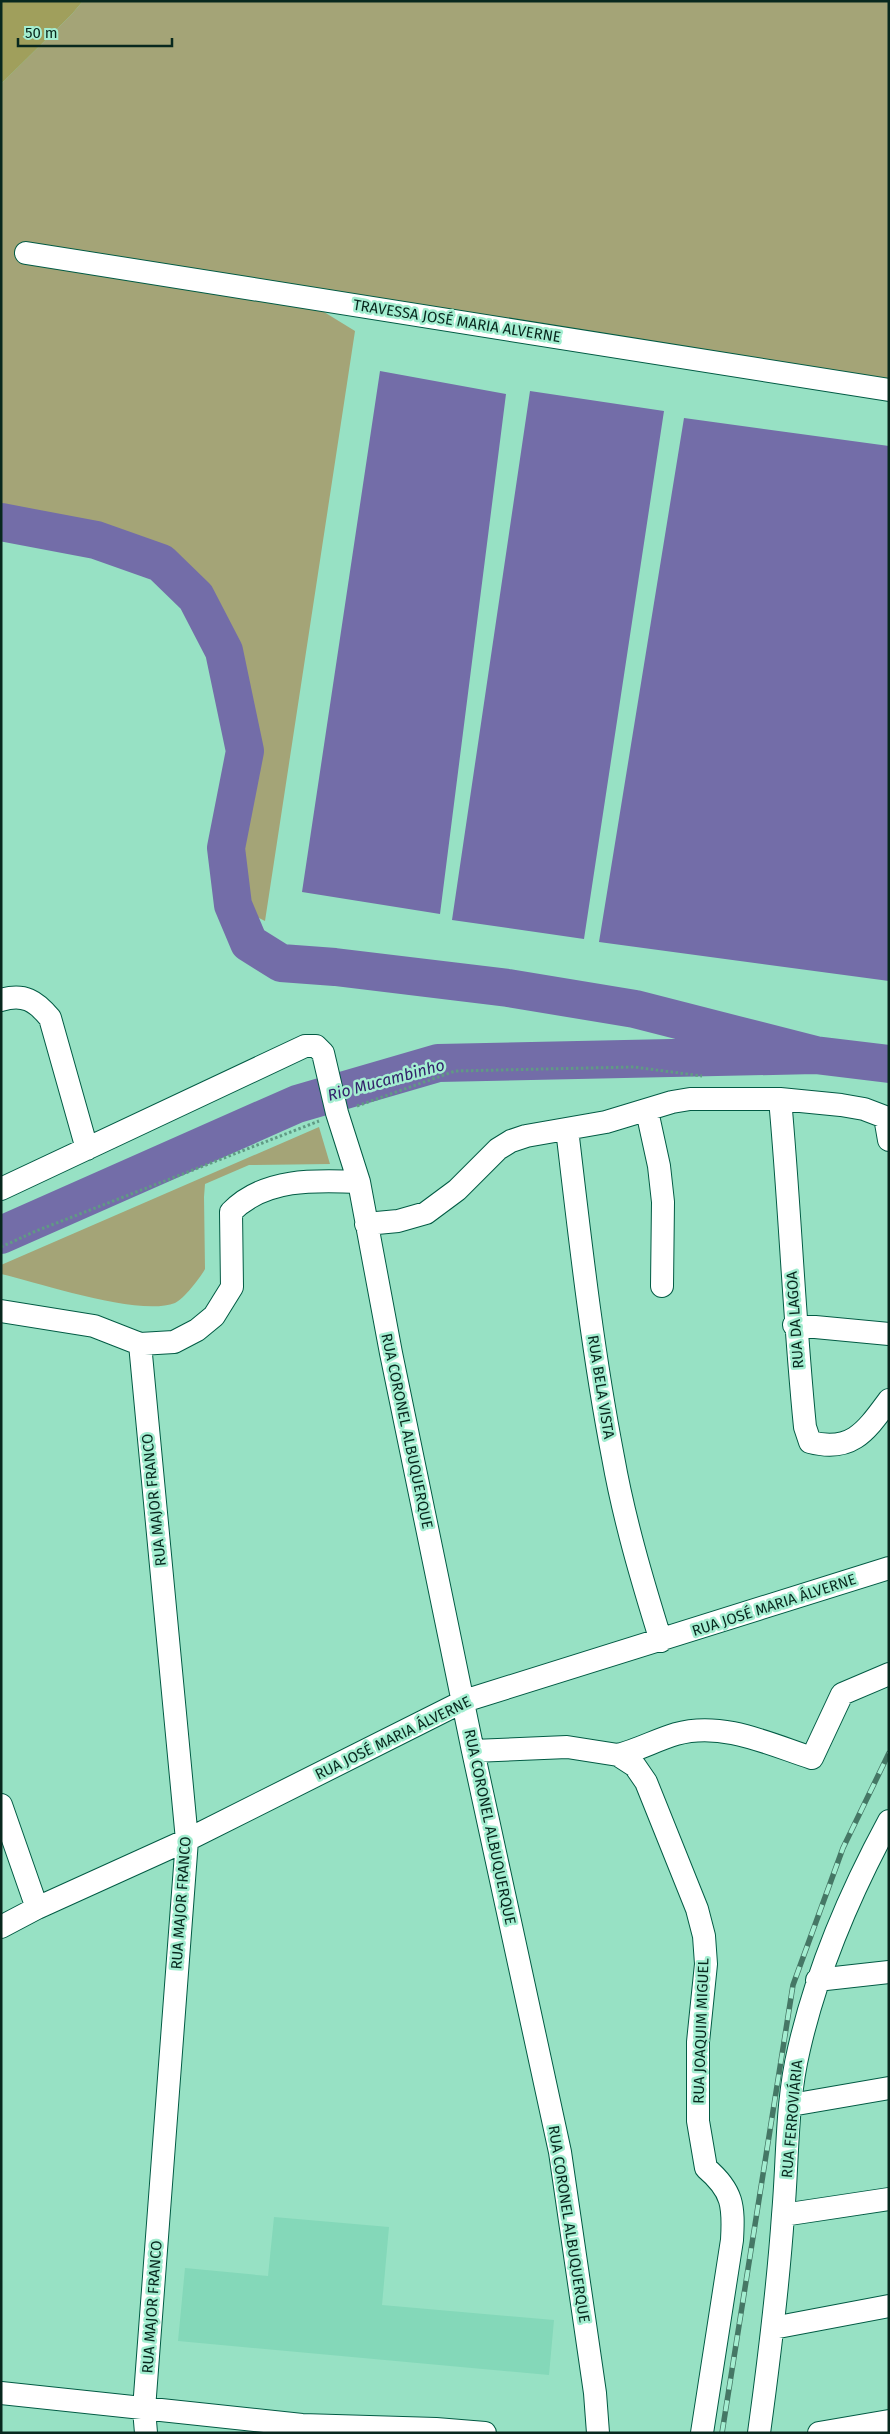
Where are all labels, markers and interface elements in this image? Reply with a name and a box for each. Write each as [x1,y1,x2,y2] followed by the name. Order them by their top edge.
[18,15,171,47] scale bar
[25,24,58,42] text: 50 m
[352,296,562,346] street label: TRAVESSA JOSÉ MARIA ALVERNE
[325,1055,447,1105] water label: Rio Mucambinho
[783,1270,807,1369] street label: RUA DA LAGOA
[377,1332,437,1530] street label: RUA CORONEL ALBUQUERQUE
[584,1334,618,1441] street label: RUA BELA VISTA
[138,1433,170,1567] street label: RUA MAJOR FRANCO
[690,1570,858,1640] street label: RUA JOSÉ MARIA ÁLVERNE
[312,1692,474,1784] street label: RUA JOSÉ MARIA ÁLVERNE
[460,1728,520,1926] street label: RUA CORONEL ALBUQUERQUE
[167,1836,195,1970] street label: RUA MAJOR FRANCO
[689,1957,713,2104] street label: RUA JOAQUIM MIGUEL
[778,2059,806,2179] street label: RUA FERROVIÁRIA
[545,2124,593,2324] street label: RUA CORONEL ALBUQUERQUE
[138,2240,166,2374] street label: RUA MAJOR FRANCO

